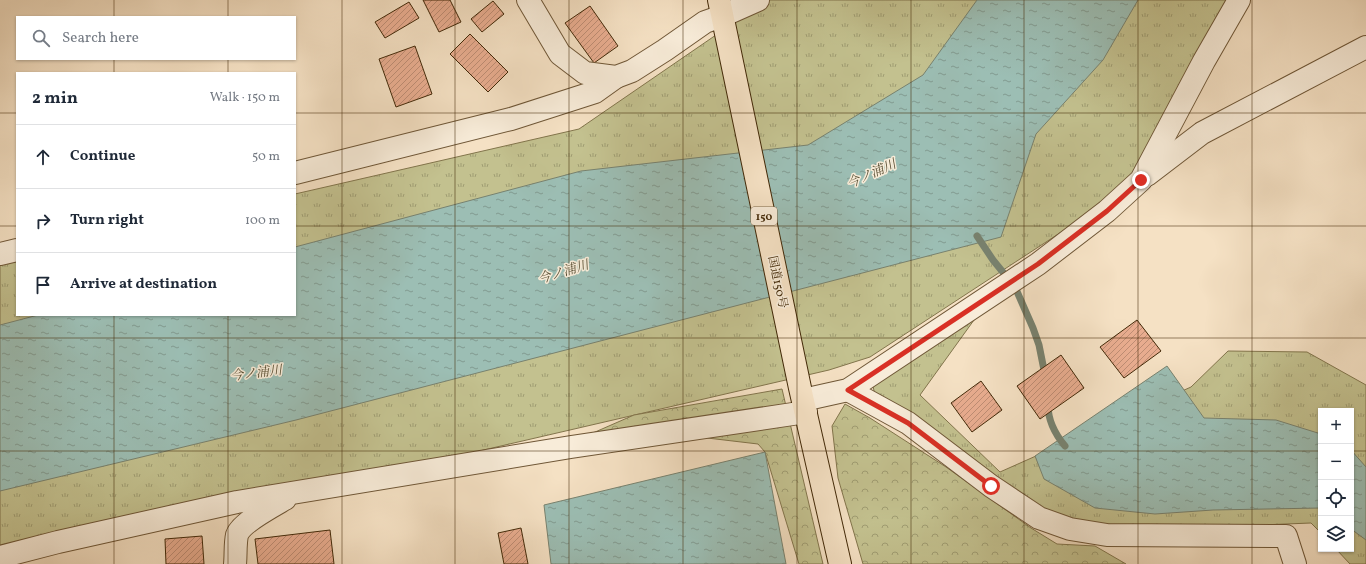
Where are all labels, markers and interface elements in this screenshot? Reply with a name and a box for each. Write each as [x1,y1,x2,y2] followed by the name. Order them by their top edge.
[16,16,296,60] search box
[30,27,52,49] icon: search
[62,28,139,49] text: Search here
[32,87,78,110] text: 2 min
[210,89,280,107] text: Walk · 150 m
[32,146,54,168] icon: ahead
[70,146,135,167] text: Continue
[252,148,280,166] text: 50 m
[844,155,901,194] water label: 今ノ浦川
[1132,171,1150,189] route end
[751,207,777,225] road number: 150
[32,210,54,232] icon: right
[70,210,144,231] text: Turn right
[245,212,280,230] text: 100 m
[764,254,790,310] street label: 国道150号
[536,256,593,289] water label: 今ノ浦川
[32,274,54,296] icon: arrive
[70,274,217,295] text: Arrive at destination
[229,362,285,386] water label: 今ノ浦川
[1318,408,1354,552] map controls
[1318,408,1354,444] button: +
[1318,444,1354,480] button: −
[982,477,1000,495] route start
[1318,480,1354,516] button: locate
[1318,516,1354,552] button: layers

